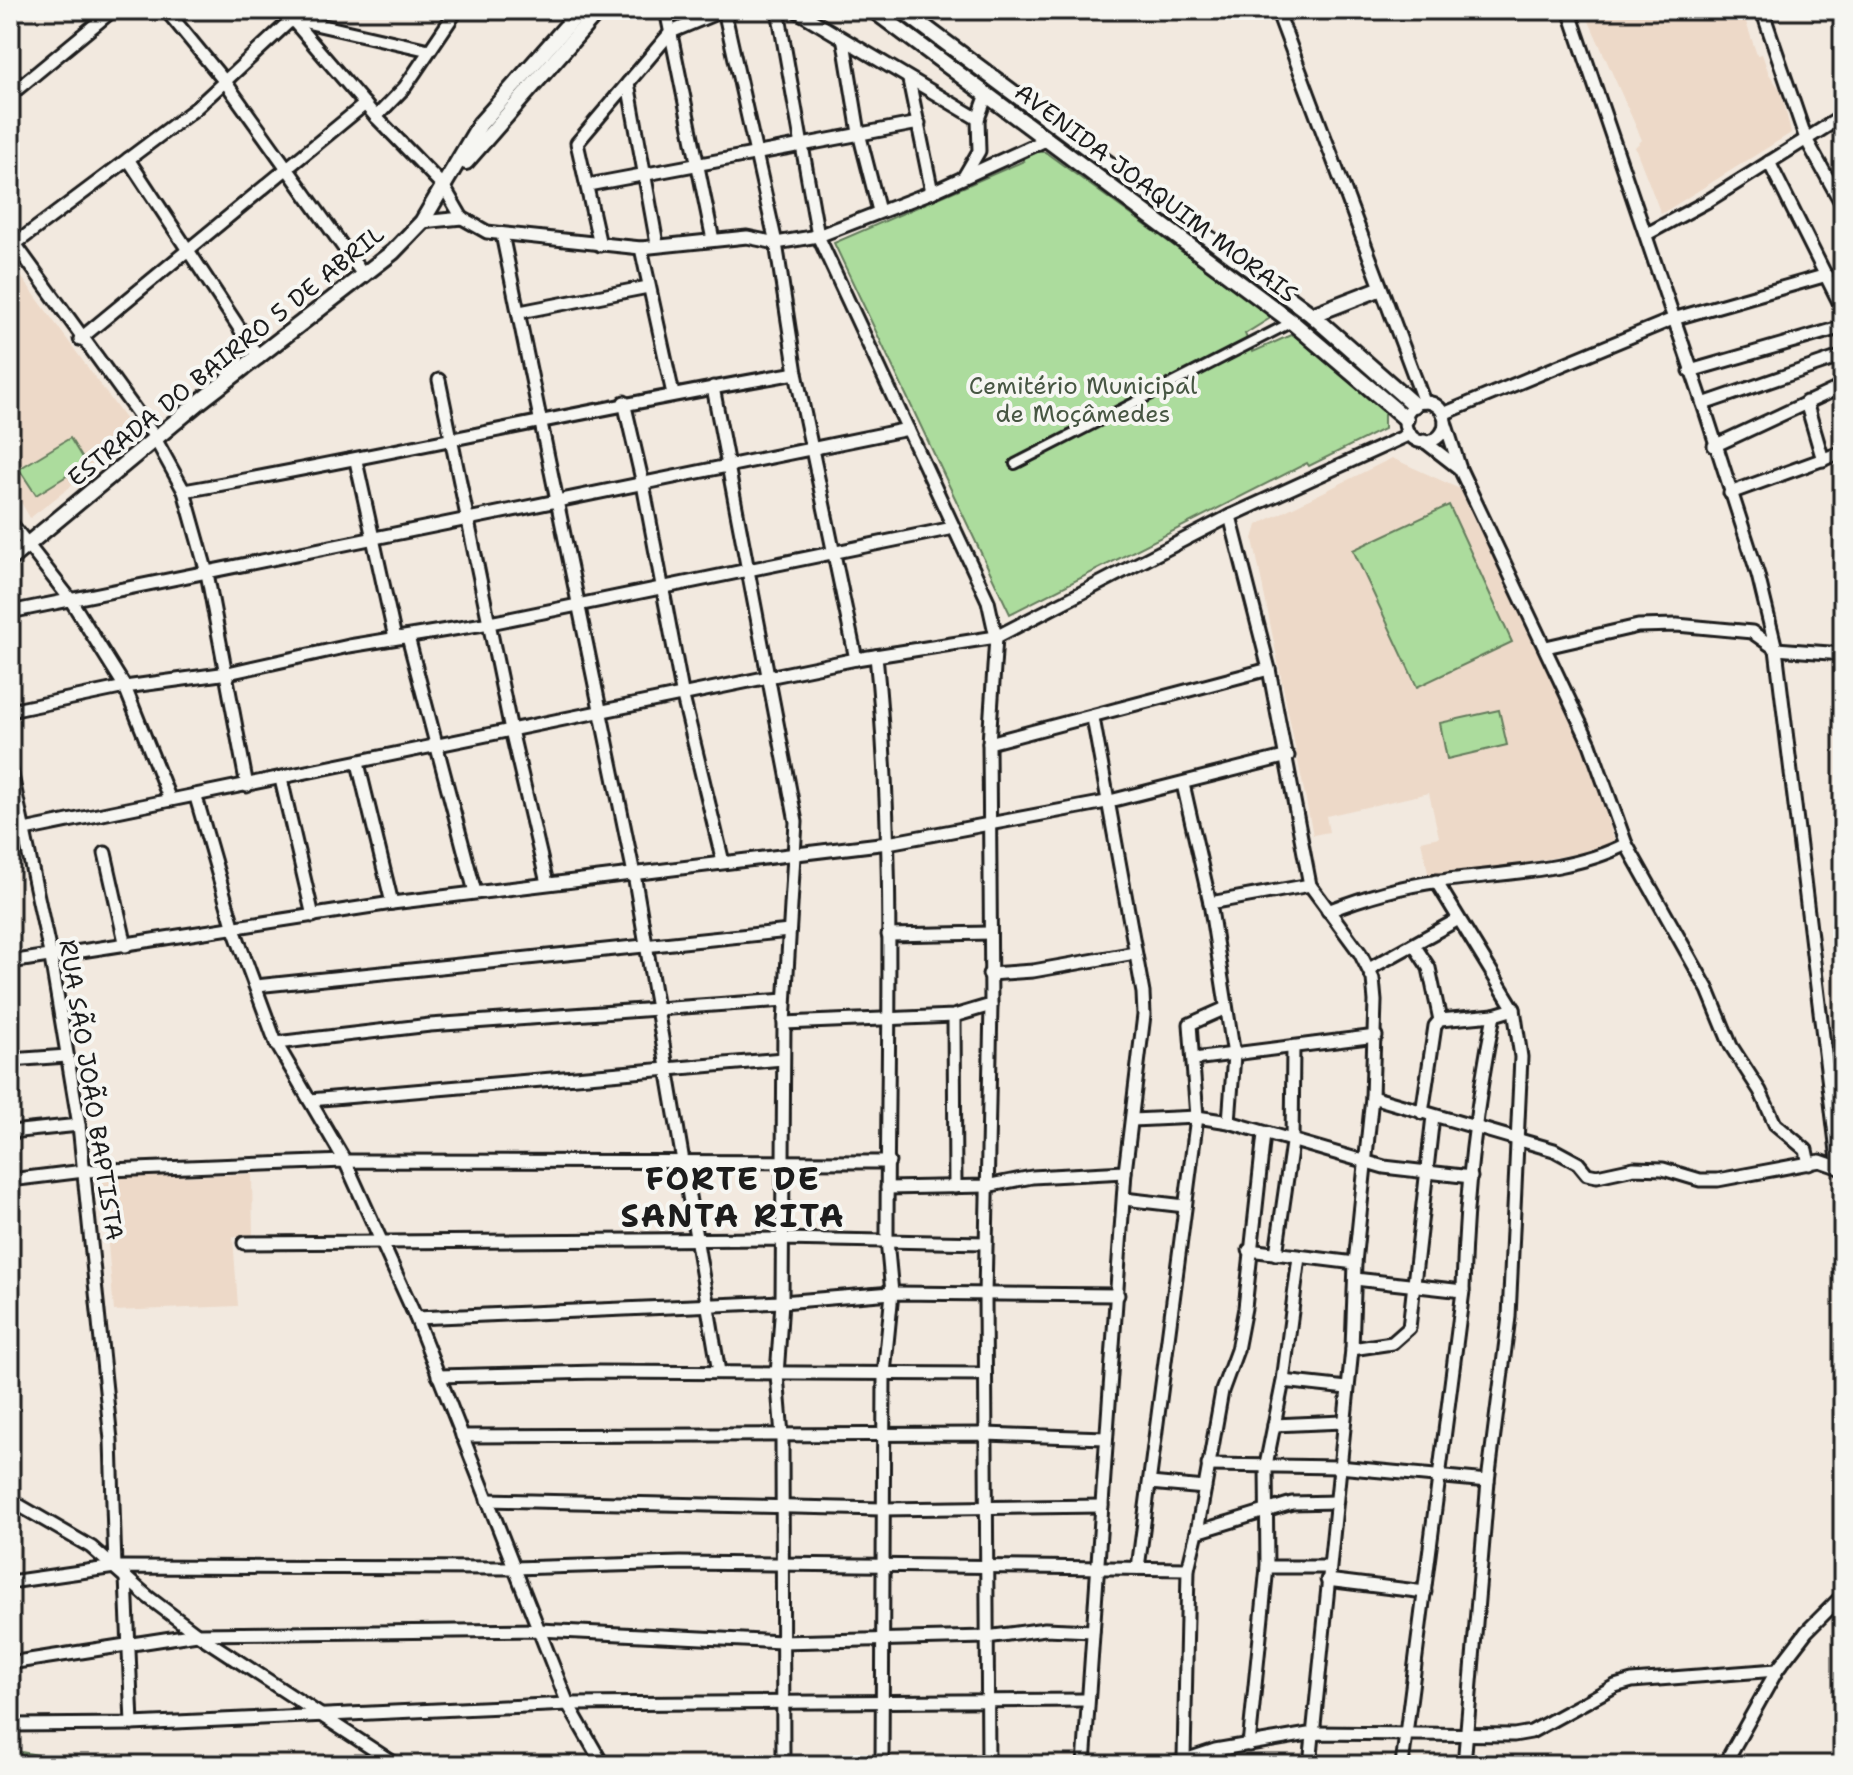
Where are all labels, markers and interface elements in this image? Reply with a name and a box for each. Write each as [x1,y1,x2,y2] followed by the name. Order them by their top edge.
[1008,76,1304,310] street label: AVENIDA JOAQUIM MORAIS
[61,218,391,494] street label: ESTRADA DO BAIRRO 5 DE ABRIL
[969,370,1198,430] park label: Cemitério Municipal de Moçâmedes
[51,937,131,1243] street label: RUA SÃO JOÃO BAPTISTA
[621,1157,846,1237] district label: FORTE DE SANTA RITA

